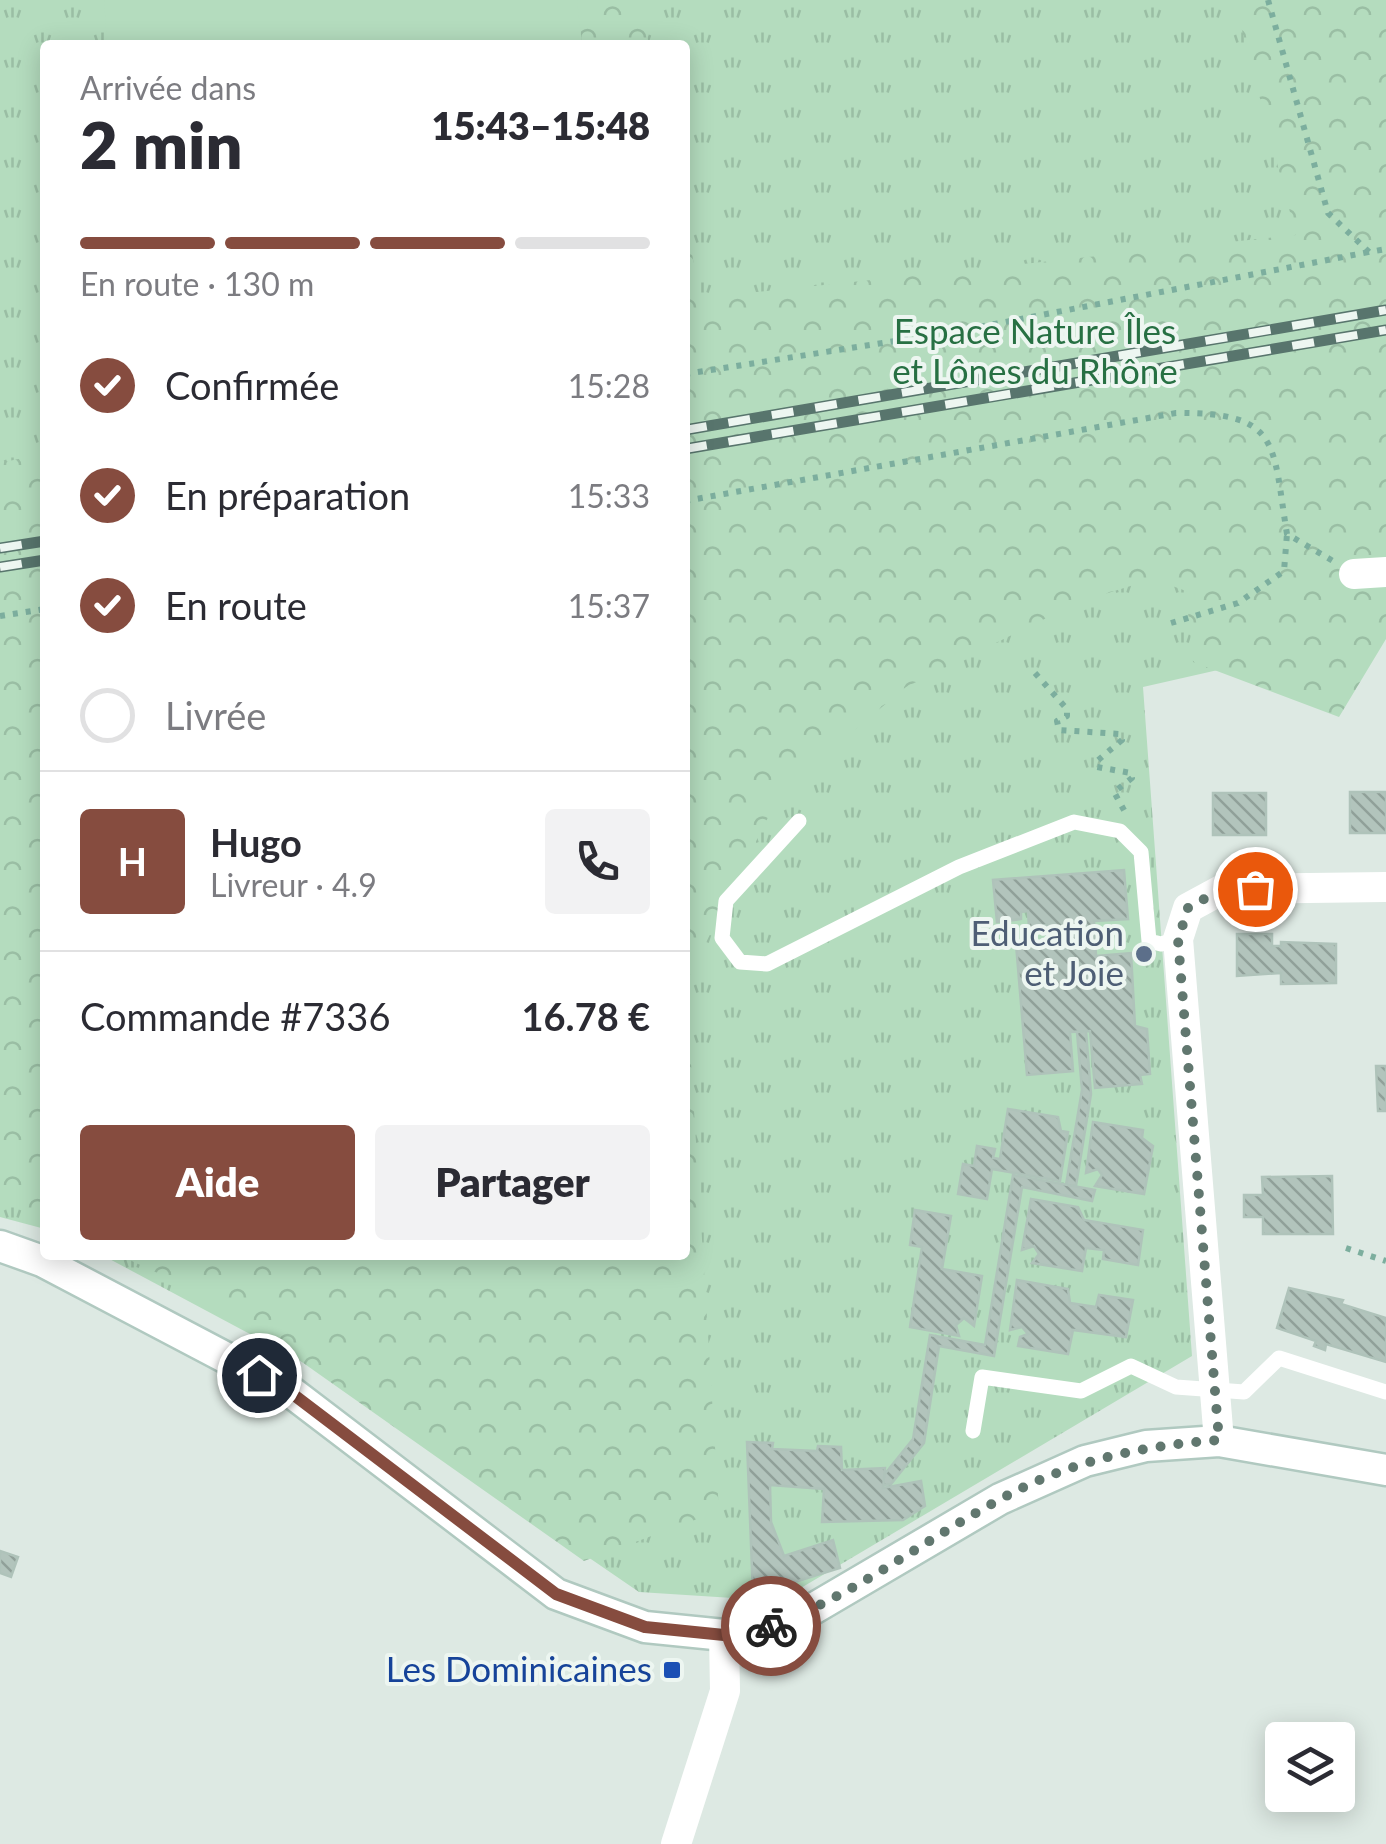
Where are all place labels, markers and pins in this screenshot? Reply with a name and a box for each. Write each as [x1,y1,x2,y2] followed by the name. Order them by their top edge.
[1213,847,1298,932] pin
[971,911,1124,993] place label: Education et Joie
[1133,943,1155,965] marker: Education et Joie
[217,1333,302,1418] pin
[386,1647,652,1689] place label: Les Dominicaines
[661,1659,683,1681] marker: Les Dominicaines

